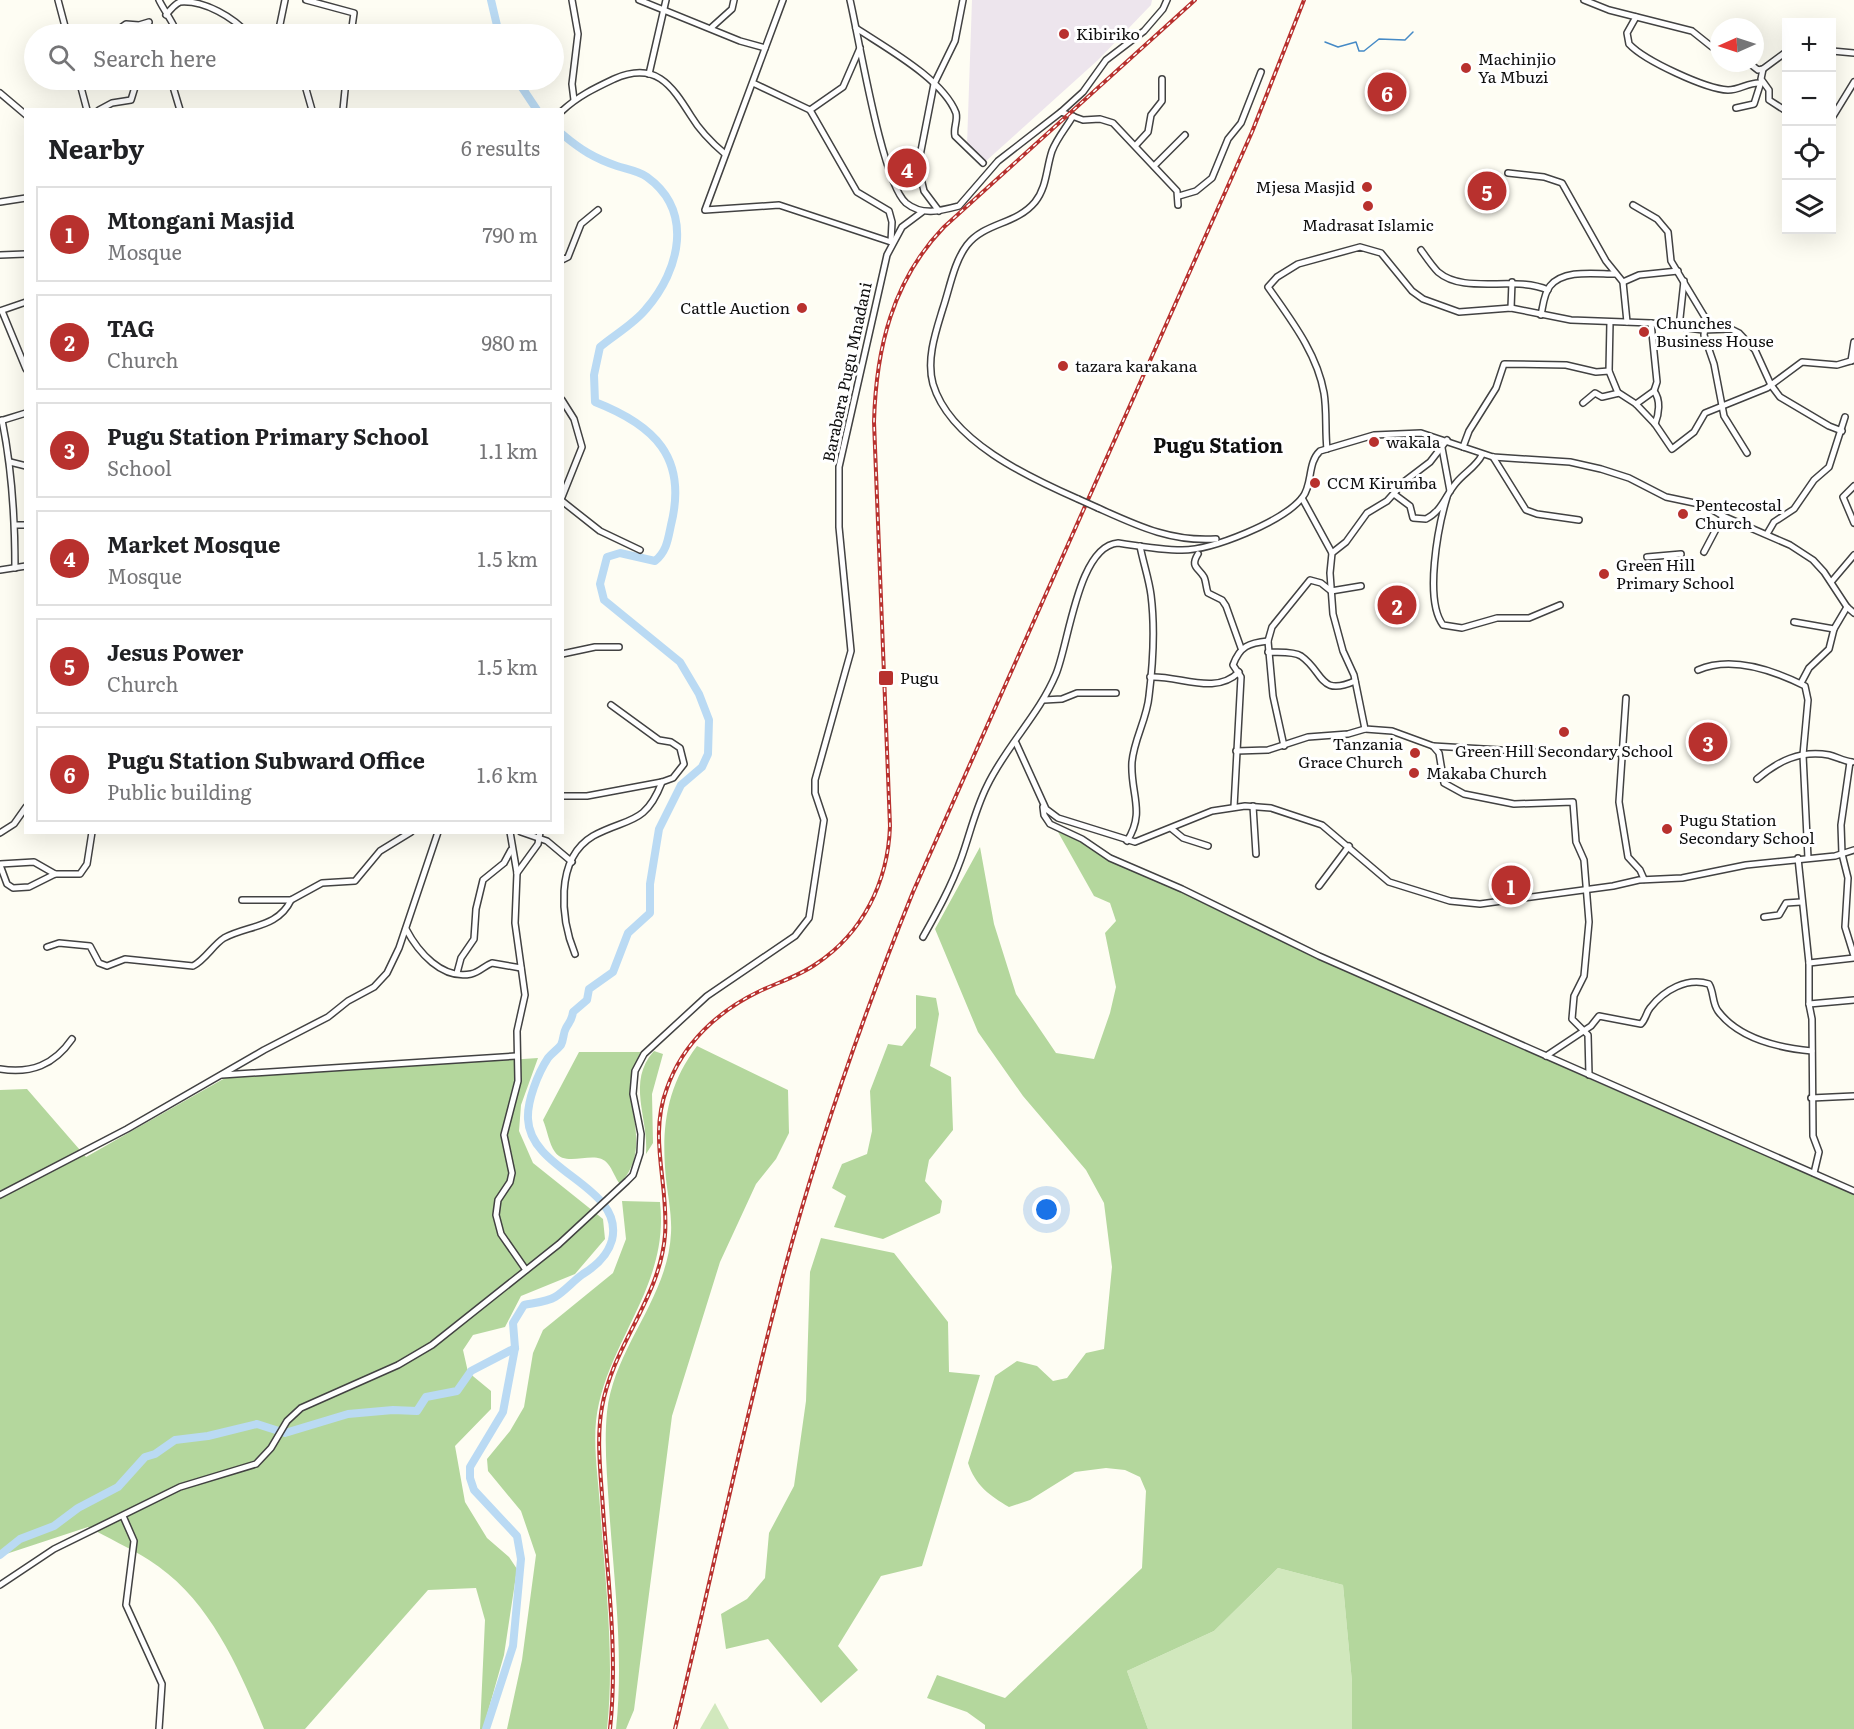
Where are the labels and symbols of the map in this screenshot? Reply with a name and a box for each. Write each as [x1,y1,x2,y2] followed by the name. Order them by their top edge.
[1710,18,1764,72] north arrow
[1076,21,1140,45] place label: Kibiriko
[1057,27,1071,41] marker: Kibiriko
[1478,46,1556,88] place label: Machinjio Ya Mbuzi
[1459,61,1473,75] marker: Machinjio Ya Mbuzi
[1368,70,1406,115] pin: 6
[888,146,926,190] pin: 4
[1468,168,1506,213] pin: 5
[1256,174,1355,198] place label: Mjesa Masjid
[1360,180,1374,194] marker: Mjesa Masjid
[1361,199,1375,213] marker: Madrasat Islamic
[1302,212,1434,236] place label: Madrasat Islamic
[815,280,877,464] street label: Barabara Pugu Mnadani
[680,295,790,319] place label: Cattle Auction
[795,301,809,315] marker: Cattle Auction
[1656,310,1774,352] place label: Chunches Business House
[1637,325,1651,339] marker: Chunches Business House
[1075,353,1198,377] place label: tazara karakana
[1056,359,1070,373] marker: tazara karakana
[1153,429,1283,459] district label: Pugu Station
[1386,429,1441,453] place label: wakala
[1367,435,1381,449] marker: wakala
[1327,470,1437,494] place label: CCM Kirumba
[1308,476,1322,490] marker: CCM Kirumba
[1695,492,1782,534] place label: Pentecostal Church
[1676,507,1690,521] marker: Pentecostal Church
[1616,552,1734,594] place label: Green Hill Primary School
[1597,567,1611,581] marker: Green Hill Primary School
[1378,582,1416,628] pin: 2
[900,665,939,689] place label: Pugu
[877,669,895,687] marker: Pugu
[1688,720,1728,764] pin: 3
[1557,725,1571,739] marker: Green Hill Secondary School
[1298,731,1403,773] place label: Tanzania Grace Church
[1455,738,1673,762] place label: Green Hill Secondary School
[1408,746,1422,760] marker: Tanzania Grace Church
[1426,760,1547,784] place label: Makaba Church
[1407,766,1421,780] marker: Makaba Church
[1679,807,1815,849] place label: Pugu Station Secondary School
[1660,822,1674,836] marker: Pugu Station Secondary School
[1492,862,1530,908] pin: 1
[1032,1195,1061,1224] your location

